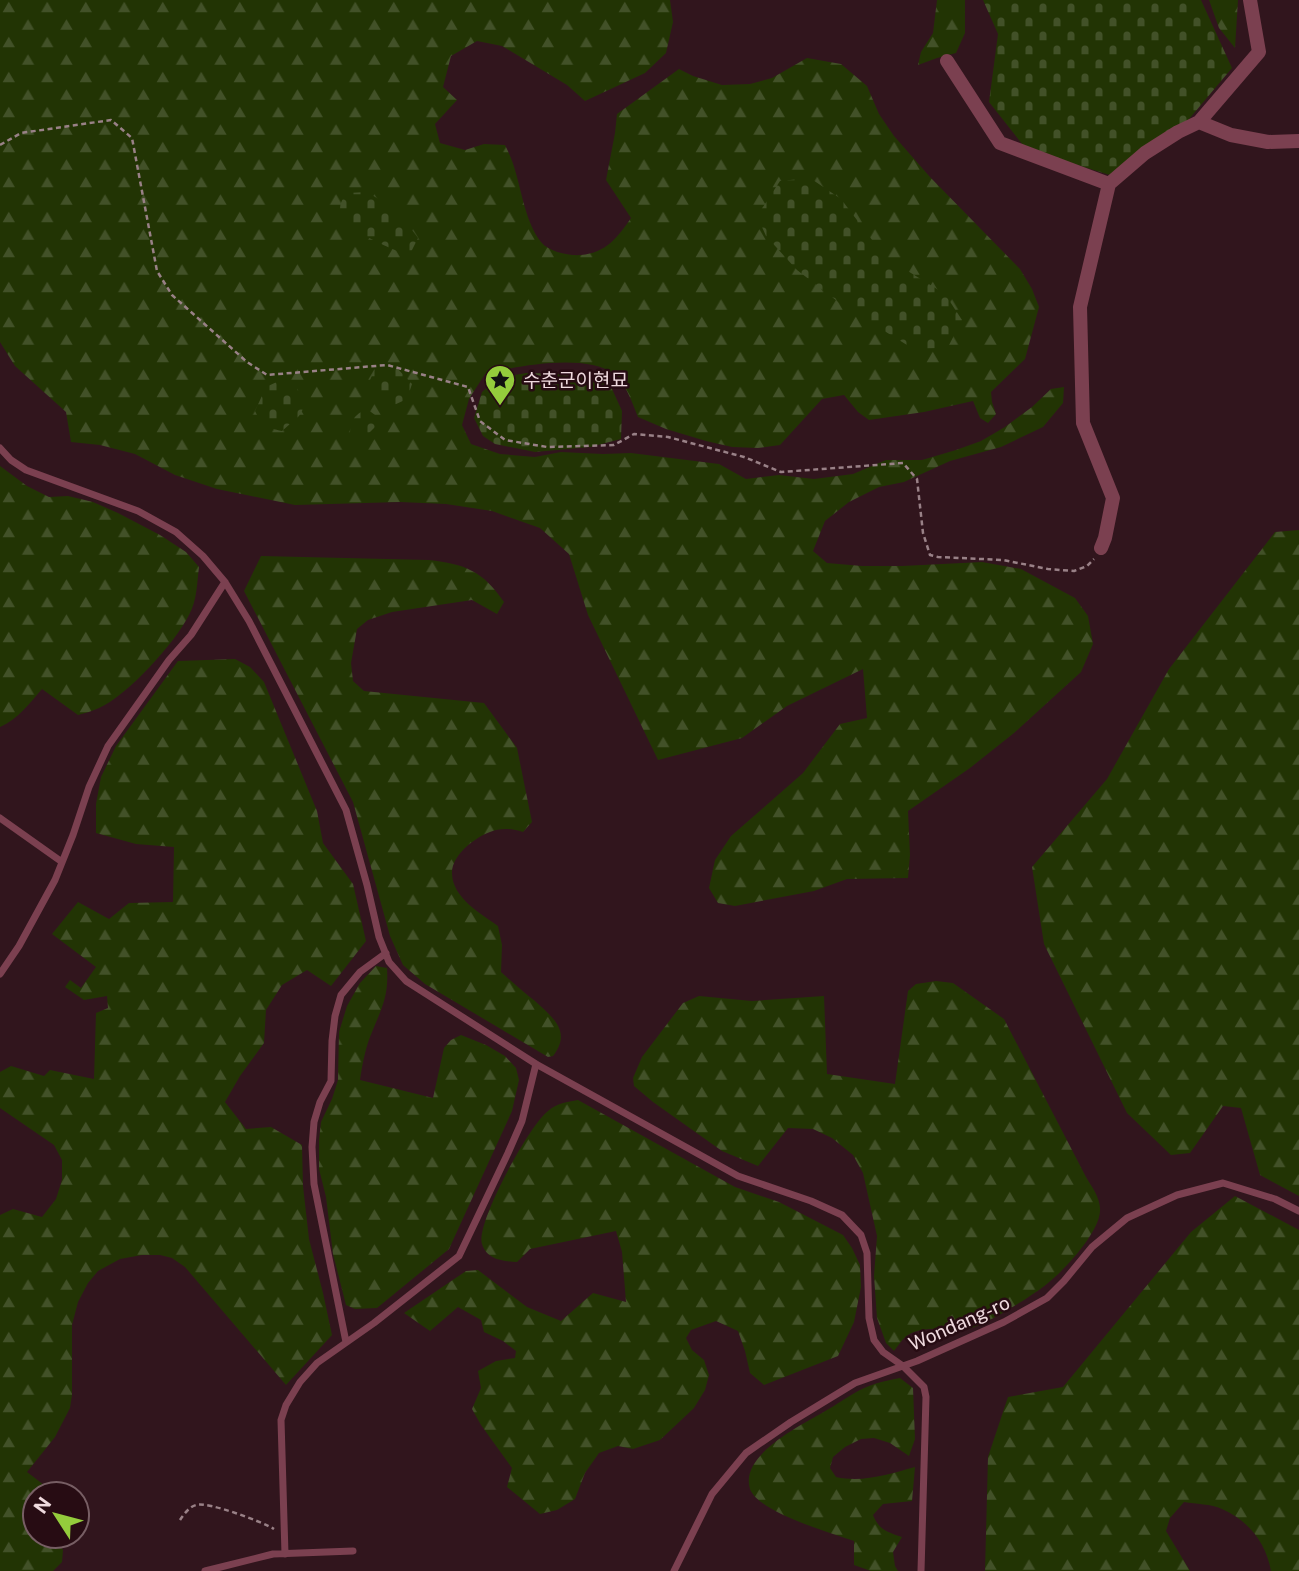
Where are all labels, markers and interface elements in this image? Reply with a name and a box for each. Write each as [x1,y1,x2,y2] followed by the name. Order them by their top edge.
[483,363,517,407] place icon: 수춘군이현묘
[523,369,628,391] place label: 수춘군이현묘
[905,1291,1013,1355] street label: Wondang-ro
[21,1480,91,1550] north arrow
[29,1493,56,1517] text: N

